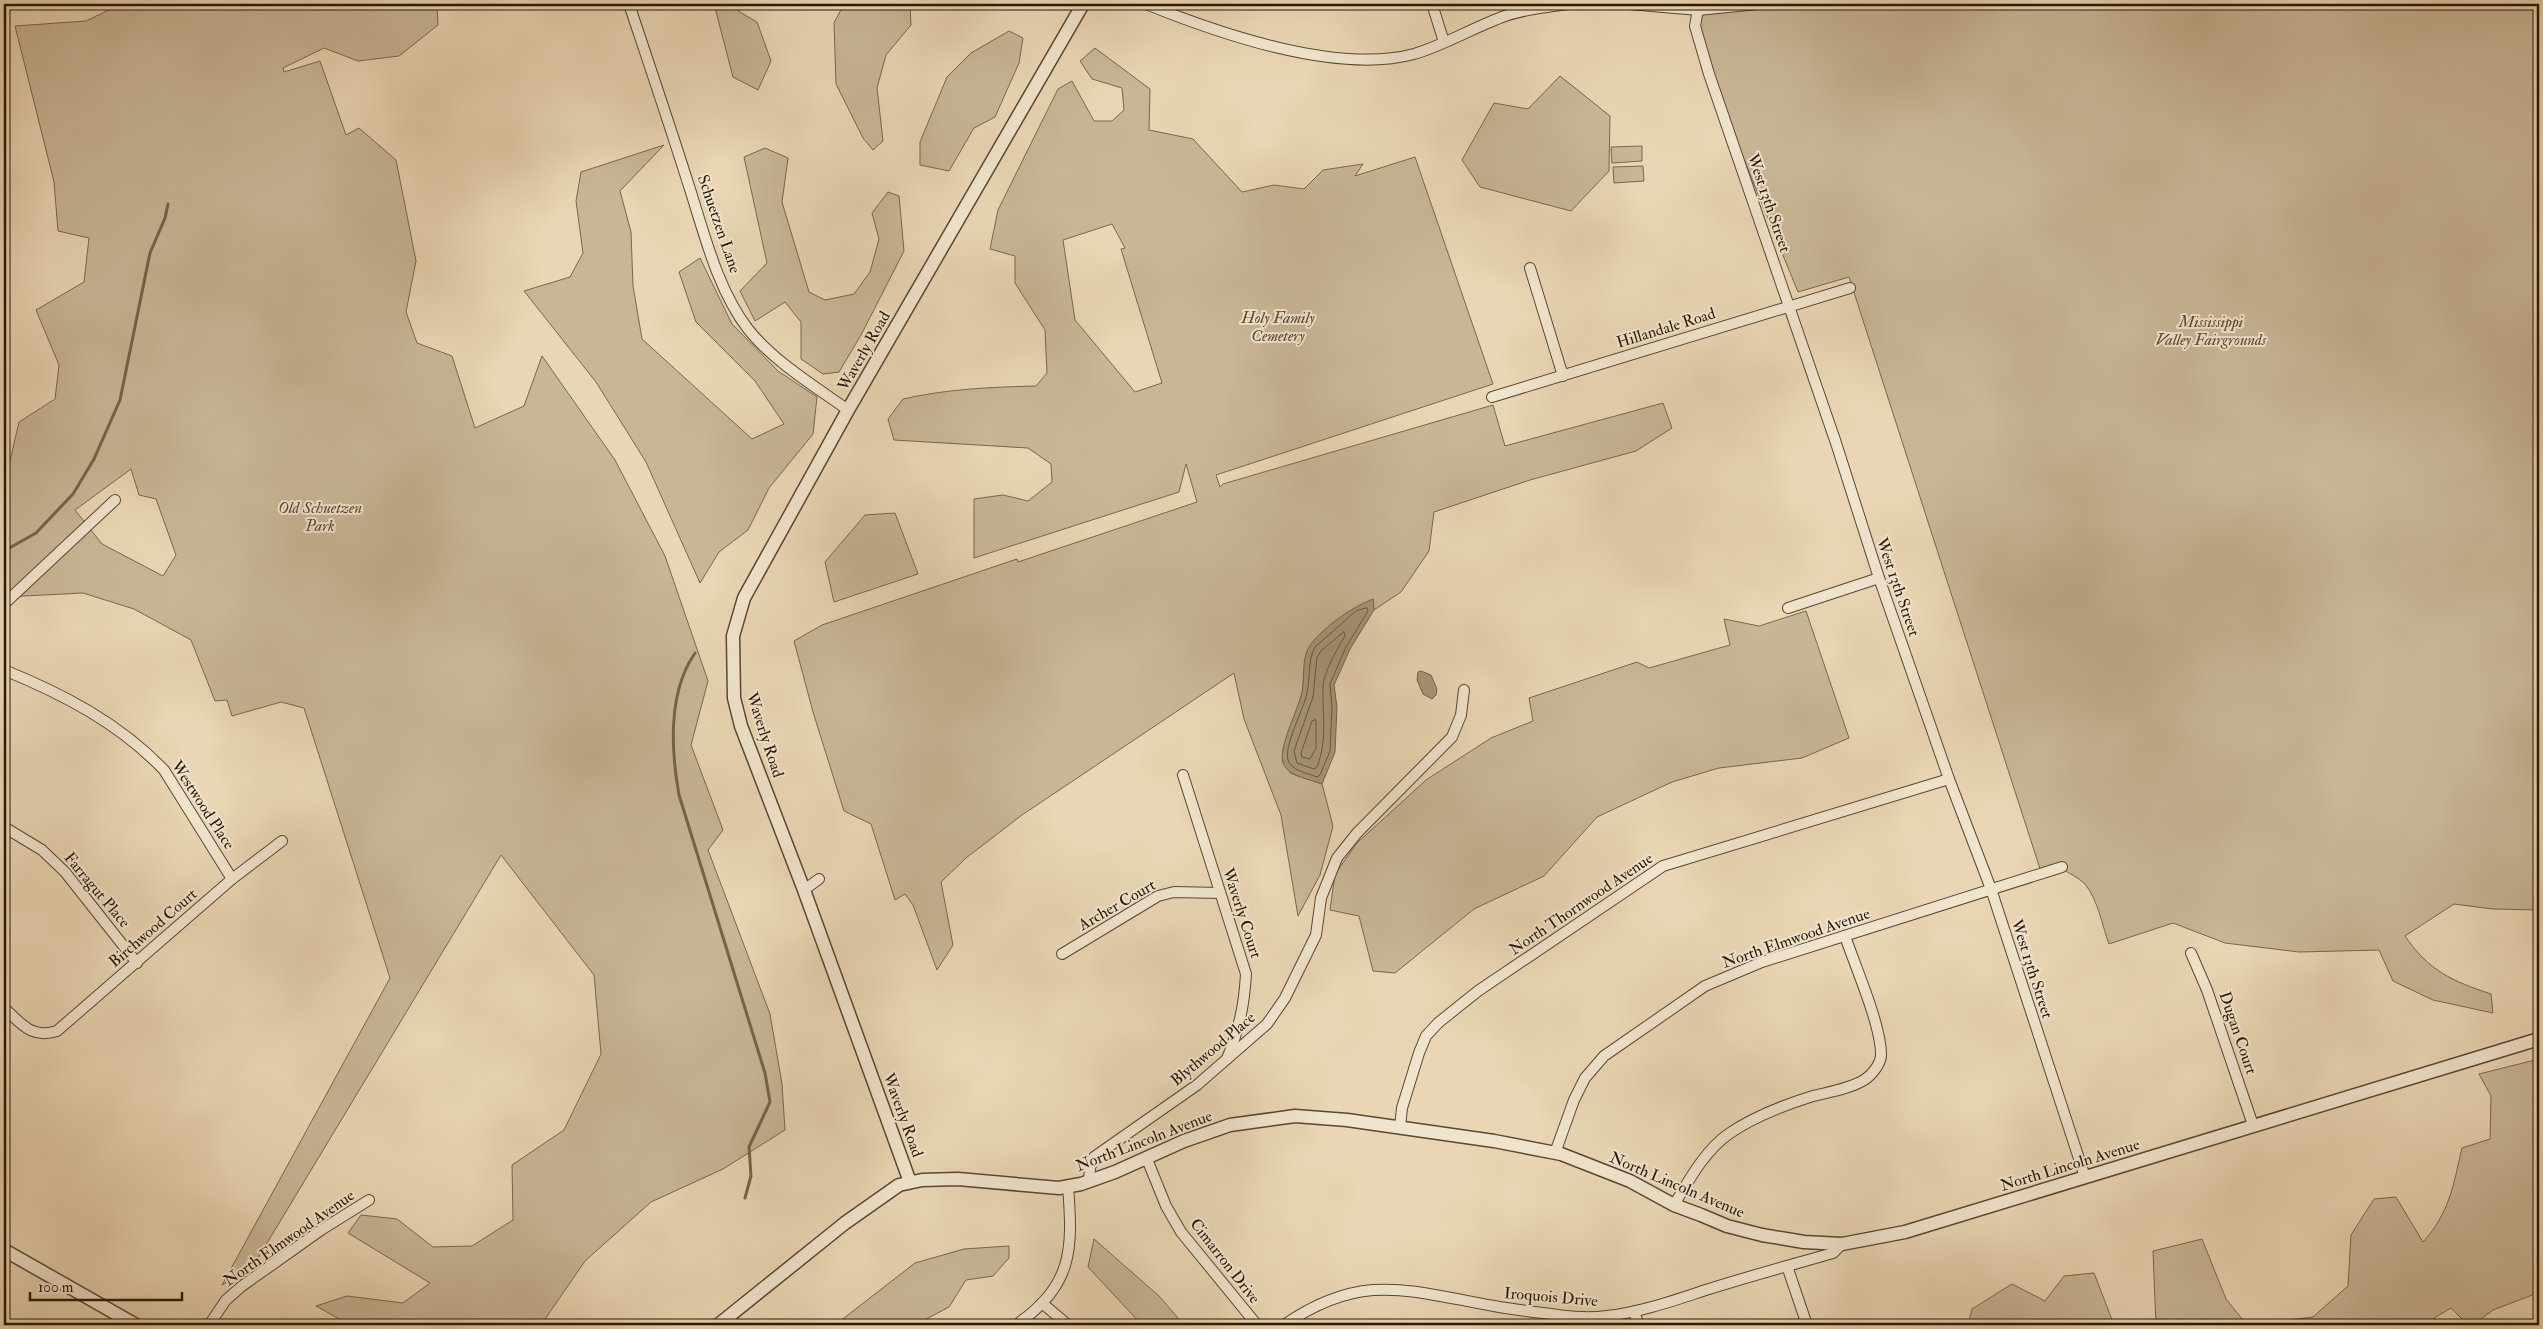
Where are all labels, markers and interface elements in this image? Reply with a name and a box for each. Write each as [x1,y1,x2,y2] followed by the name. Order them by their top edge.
[1742,150,1795,255] street label: West 13th Street
[693,172,745,276] street label: Schuetzen Lane
[1614,303,1718,353] street label: Hillandale Road
[833,308,895,395] street label: Waverly Road
[1240,308,1315,346] park label: Holy Family Cemetery
[2156,312,2267,350] park label: Mississippi Valley Fairgrounds
[278,498,362,536] park label: Old Schuetzen Park
[1871,534,1924,639] street label: West 13th Street
[742,689,788,780] street label: Waverly Road
[166,756,239,853] street label: Westwood Place
[60,848,135,932] street label: Farragut Place
[1505,848,1657,960] street label: North Thornwood Avenue
[1218,864,1266,961] street label: Waverly Court
[1074,875,1159,936] street label: Archer Court
[105,884,201,972] street label: Birchwood Court
[1719,903,1873,973] street label: North Elmwood Avenue
[2006,916,2057,1021] street label: West 13th Street
[2215,989,2261,1077] street label: Dugan Court
[1167,1008,1260,1090] street label: Blythwood Place
[878,1069,928,1160] street label: Waverly Road
[1073,1106,1215,1176] street label: North Lincoln Avenue
[1998,1134,2142,1196] street label: North Lincoln Avenue
[1606,1148,1748,1223] street label: North Lincoln Avenue
[220,1185,359,1291] street label: North Elmwood Avenue
[1186,1214,1265,1308] street label: Cimarron Drive
[30,1269,182,1301] scale bar
[38,1278,74,1297] text: 100 m
[1503,1283,1599,1311] street label: Iroquois Drive

